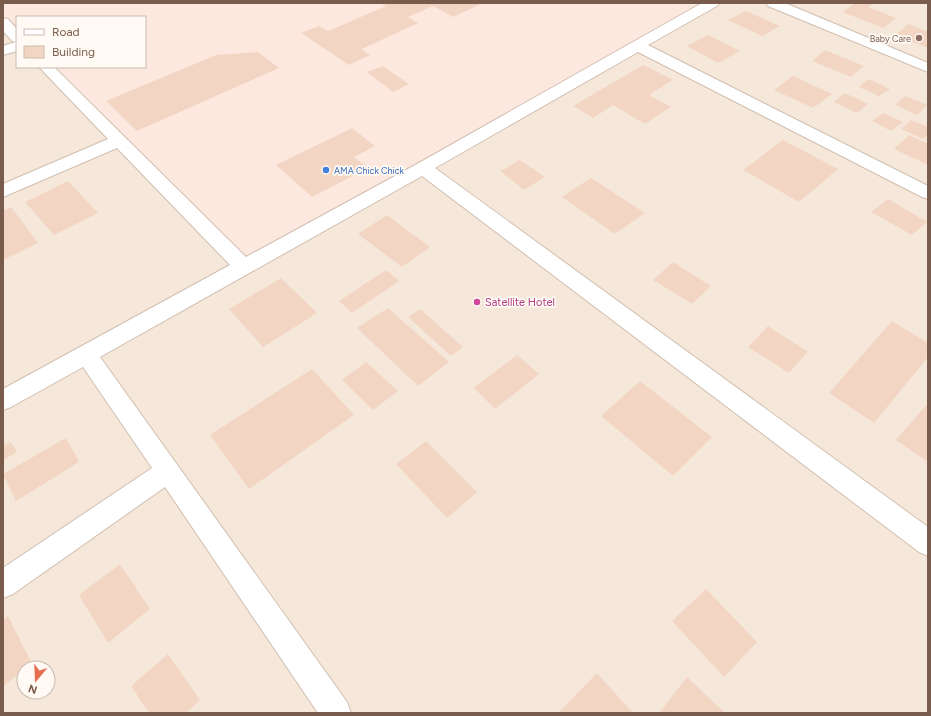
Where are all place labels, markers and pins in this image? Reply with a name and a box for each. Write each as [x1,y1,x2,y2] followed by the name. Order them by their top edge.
[870,33,911,44] place label: Baby Care
[914,33,924,43] marker: Baby Care
[321,165,331,175] marker: AMA Chick Chick
[334,165,405,176] place label: AMA Chick Chick
[485,296,555,309] place label: Satellite Hotel
[472,297,482,307] marker: Satellite Hotel

